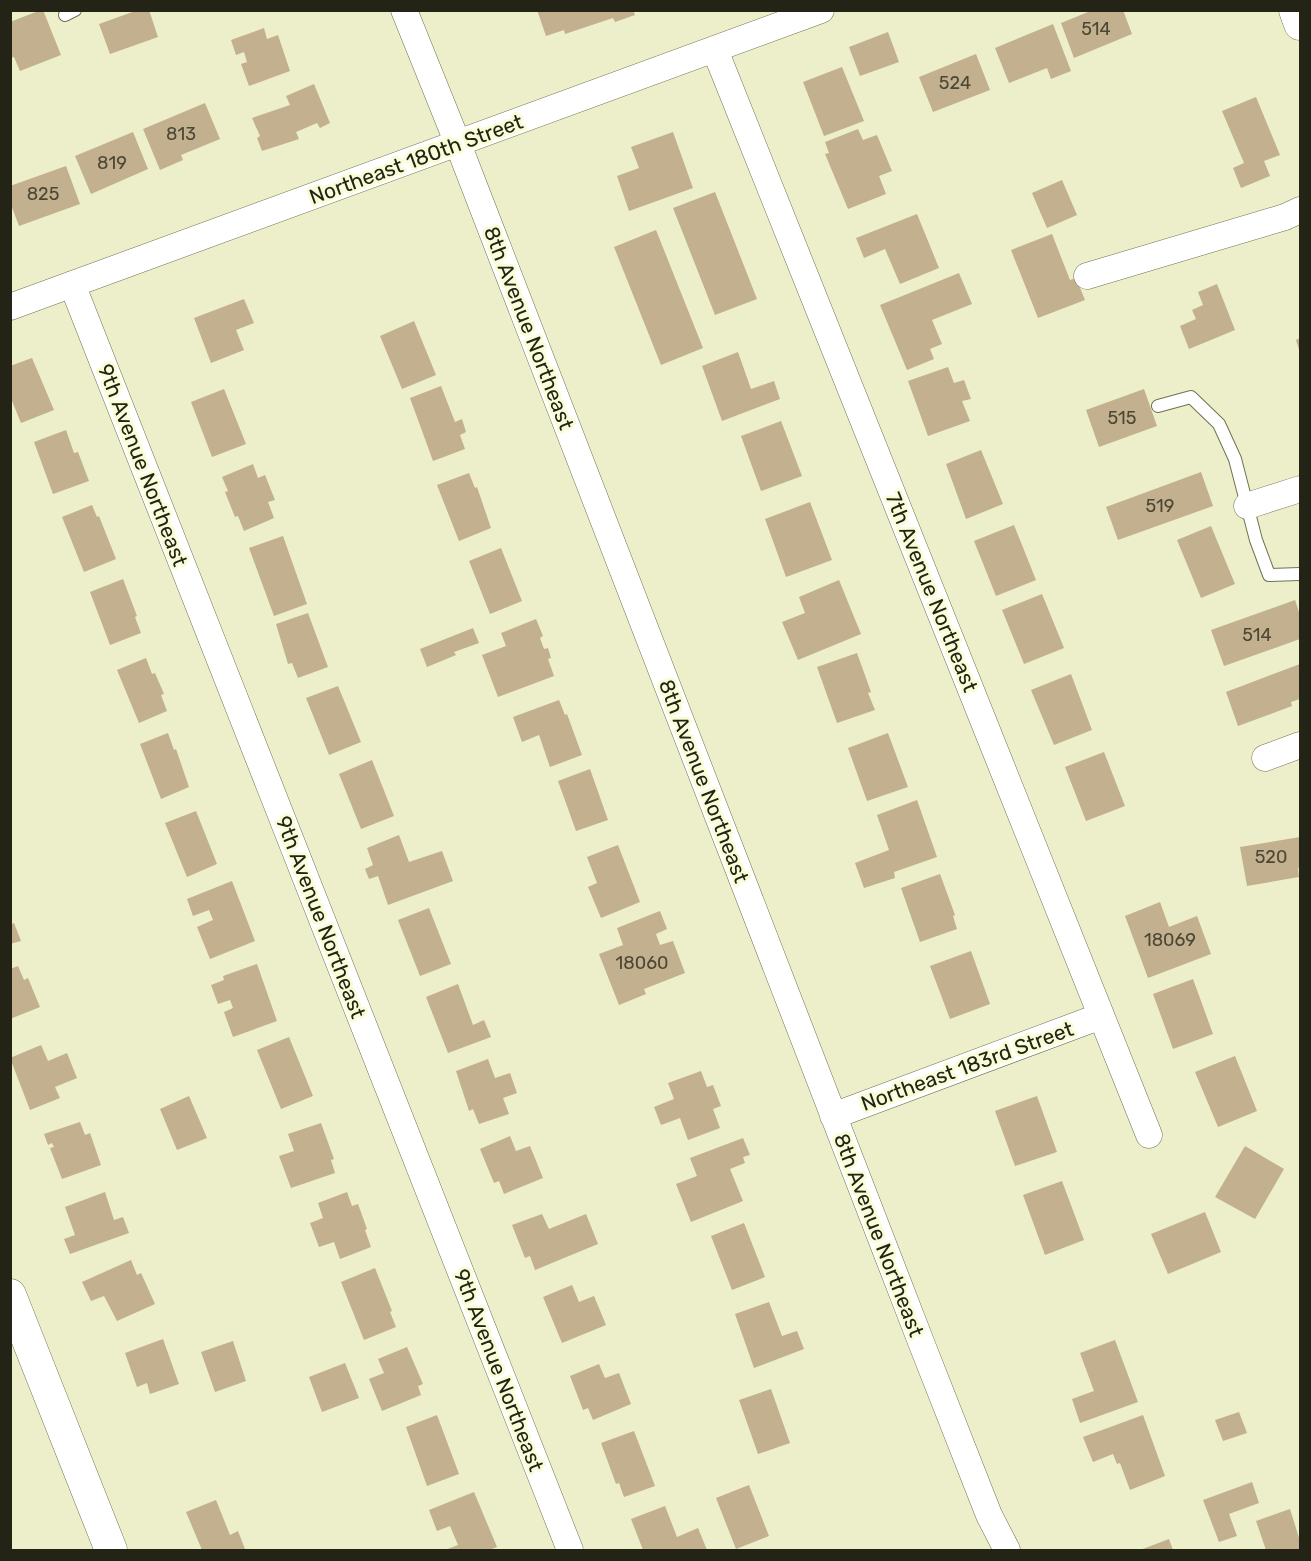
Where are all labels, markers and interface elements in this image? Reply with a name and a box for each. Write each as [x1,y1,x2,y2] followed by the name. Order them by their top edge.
[1081,18,1111,40] house number: 514
[939,72,971,94] house number: 524
[306,109,526,209] street label: Northeast 180th Street
[166,123,196,145] house number: 813
[97,152,127,174] house number: 819
[27,183,59,205] house number: 825
[479,223,579,433] street label: 8th Avenue Northeast
[93,360,193,570] street label: 9th Avenue Northeast
[1108,407,1136,429] house number: 515
[881,489,983,695] street label: 7th Avenue Northeast
[1146,495,1174,517] house number: 519
[1242,624,1272,646] house number: 514
[654,676,754,886] street label: 8th Avenue Northeast
[271,812,371,1022] street label: 9th Avenue Northeast
[1255,846,1287,868] house number: 520
[1144,929,1196,951] house number: 18069
[616,952,668,974] house number: 18060
[857,1016,1077,1116] street label: Northeast 183rd Street
[829,1130,929,1340] street label: 8th Avenue Northeast
[449,1265,549,1475] street label: 9th Avenue Northeast

